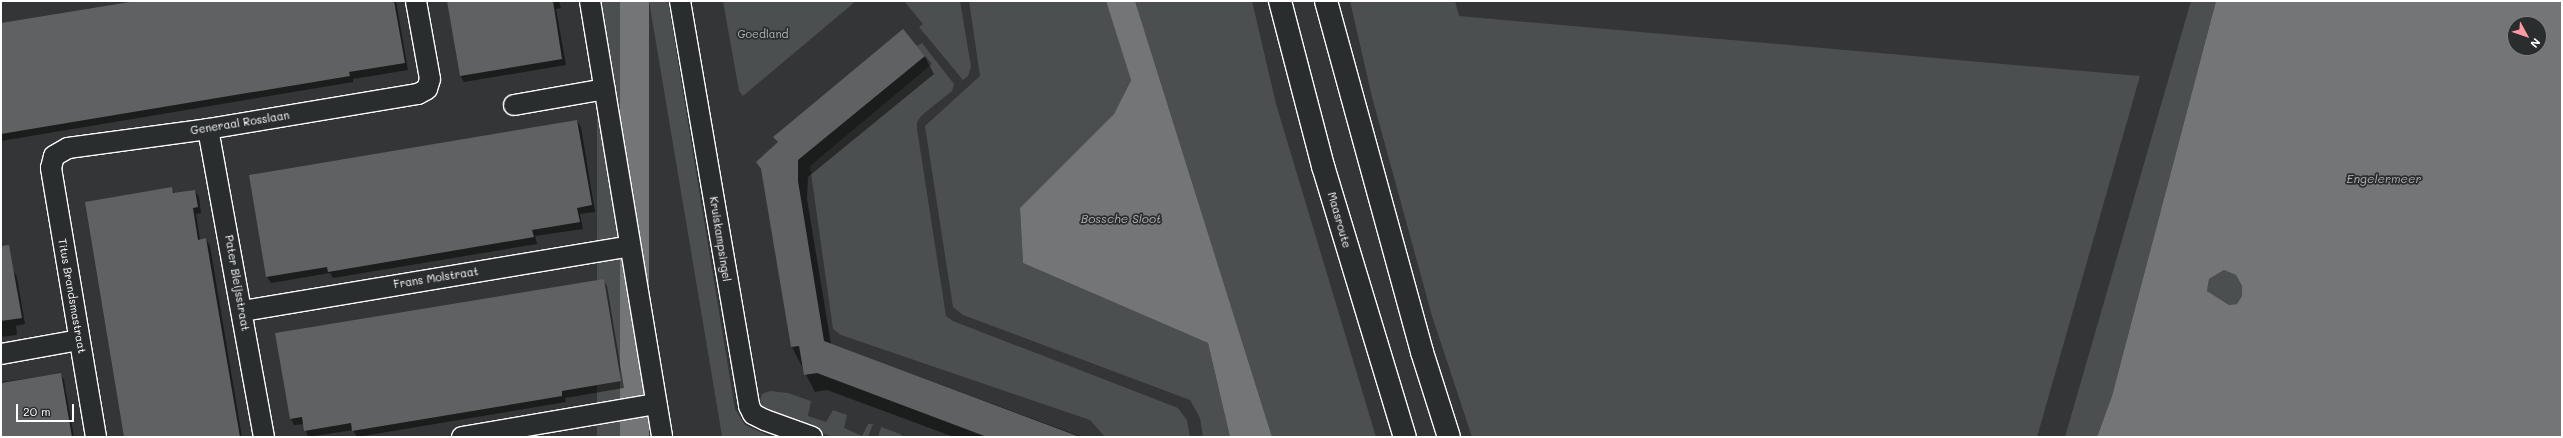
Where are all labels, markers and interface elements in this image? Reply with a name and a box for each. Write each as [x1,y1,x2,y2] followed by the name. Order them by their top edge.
[2507,16,2547,56] north arrow
[737,27,789,41] park label: Goedland
[2527,35,2544,51] text: N
[189,109,291,137] street label: Generaal Rosslaan
[2347,172,2421,186] water label: Engelermeer
[1325,191,1353,249] street label: Maasroute
[707,196,733,282] street label: Kruiskampsingel
[1081,212,1161,226] water label: Bossche Sloot
[222,234,252,332] street label: Pater Bleijsstraat
[55,237,89,355] street label: Titus Brandsmastraat
[393,265,479,291] street label: Frans Molstraat
[18,396,76,422] scale bar
[23,403,51,419] text: 20 m

